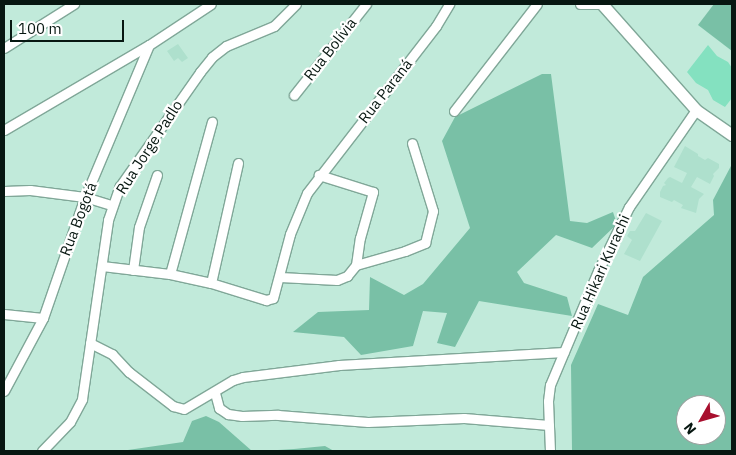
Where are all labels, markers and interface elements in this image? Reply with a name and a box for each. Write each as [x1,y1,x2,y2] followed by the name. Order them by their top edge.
[12,10,126,42] scale bar
[300,14,360,84] street label: Rua Bolívia
[18,19,62,38] text: 100 m
[354,55,416,127] street label: Rua Paraná
[112,97,186,197] street label: Rua Jorge Padlo
[56,180,100,258] street label: Rua Bogotá
[567,212,633,332] street label: Rua Hikari Kurachi
[676,395,726,445] north arrow
[680,419,700,438] text: N

